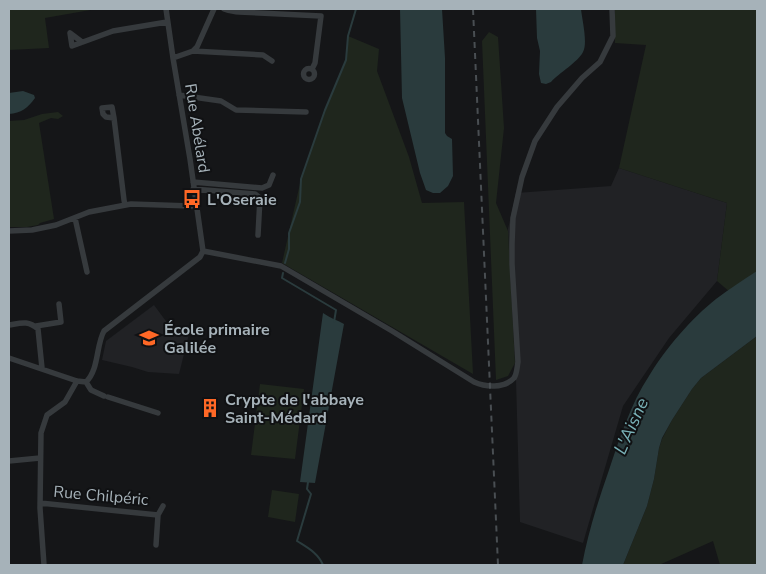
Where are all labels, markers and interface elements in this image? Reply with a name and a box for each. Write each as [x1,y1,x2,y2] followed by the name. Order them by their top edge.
[179,82,215,174] street label: Rue Abélard
[181,188,203,210] bus stop icon: L'Oseraie
[207,189,277,211] place label: L'Oseraie
[164,319,270,359] place label: École primaire Galilée
[138,327,160,349] school or university icon: École primaire Galilée
[225,389,364,429] place label: Crypte de l'abbaye Saint-Médard
[608,394,654,458] water label: L'Aisne
[199,397,221,419] building icon: Crypte de l'abbaye Saint-Médard
[52,481,150,511] street label: Rue Chilpéric

